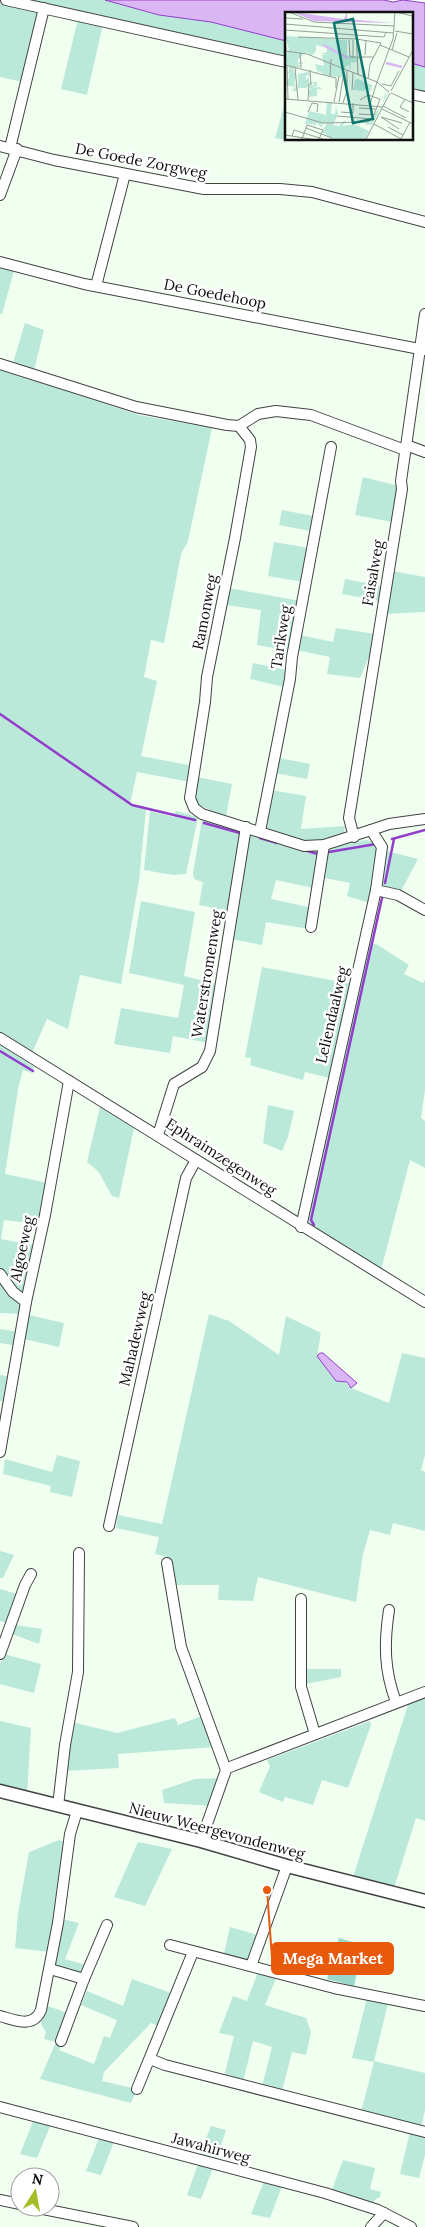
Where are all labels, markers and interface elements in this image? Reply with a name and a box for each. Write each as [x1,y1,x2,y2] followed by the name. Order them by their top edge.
[285,12,412,140] inset map
[74,138,209,183] street label: De Goede Zorgweg
[162,274,268,313] street label: De Goedehoop
[357,538,388,607] street label: Faisalweg
[188,572,221,651] street label: Ramonweg
[266,603,295,670] street label: Tarikweg
[187,908,226,1039] street label: Waterstromenweg
[311,964,352,1065] street label: Leliendaalweg
[162,1114,281,1200] street label: Ephraimzegenweg
[5,1214,38,1285] street label: Algoeweg
[114,1289,155,1388] street label: Mahadewweg
[127,1798,308,1863] street label: Nieuw Weergevondenweg
[272,1943,393,1974] callout: Mega Market
[283,1948,384,1968] text: Mega Market
[169,2128,253,2167] street label: Jawahirweg
[10,2167,60,2217] north arrow
[30,2169,45,2189] text: N

